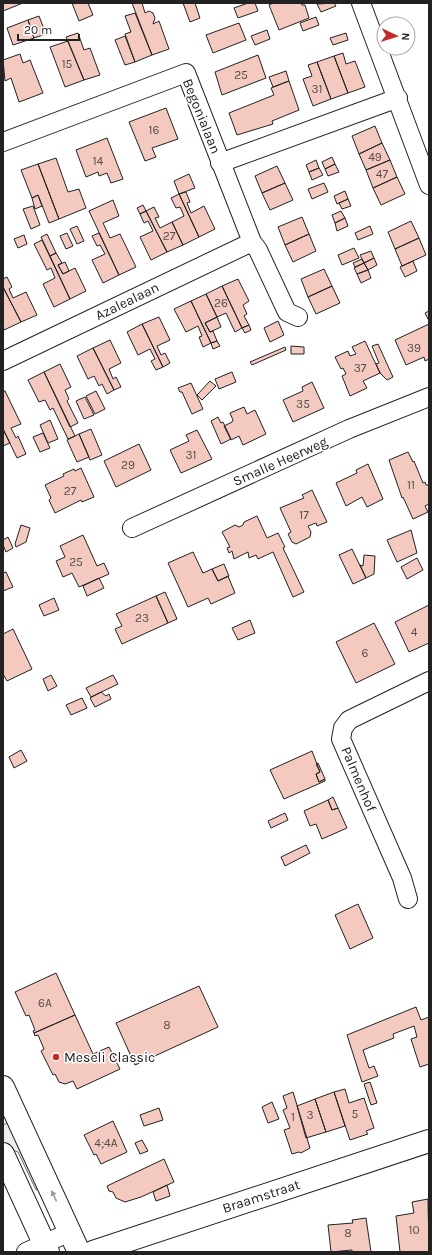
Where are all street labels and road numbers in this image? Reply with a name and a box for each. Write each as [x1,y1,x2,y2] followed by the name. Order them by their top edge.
[179,76,224,156] street label: Begonialaan
[92,279,162,324] street label: Azalealaan
[230,433,330,490] street label: Smalle Heerweg
[337,744,380,814] street label: Palmenhof
[220,1176,302,1217] street label: Braamstraat

